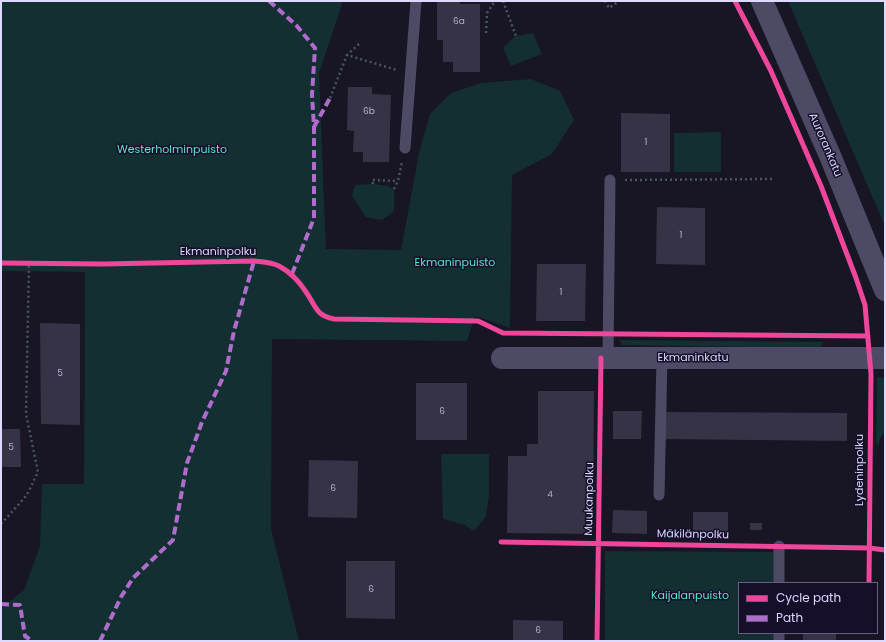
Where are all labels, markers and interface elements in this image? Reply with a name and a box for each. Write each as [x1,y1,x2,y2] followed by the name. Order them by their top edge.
[453,17,465,27] house number: 6a
[363,107,375,117] house number: 6b
[806,111,844,179] street label: Aurorankatu
[645,138,647,148] house number: 1
[117,143,227,157] park label: Westerholminpuisto
[680,231,682,241] house number: 1
[180,245,256,259] street label: Ekmaninpolku
[415,256,495,270] park label: Ekmaninpuisto
[560,288,562,298] house number: 1
[657,351,729,365] street label: Ekmaninkatu
[57,369,63,379] house number: 5
[439,407,445,417] house number: 6
[853,434,867,506] street label: Lydeninpolku
[8,443,14,453] house number: 5
[583,462,597,536] street label: Muukanpolku
[330,484,336,494] house number: 6
[547,490,553,500] house number: 4
[657,528,729,542] street label: Mäkilänpolku
[738,582,878,634] legend
[368,585,374,595] house number: 6
[651,589,729,603] park label: Kaijalanpuisto
[776,589,841,606] text: Cycle path
[776,609,803,626] text: Path
[535,626,541,636] house number: 6

